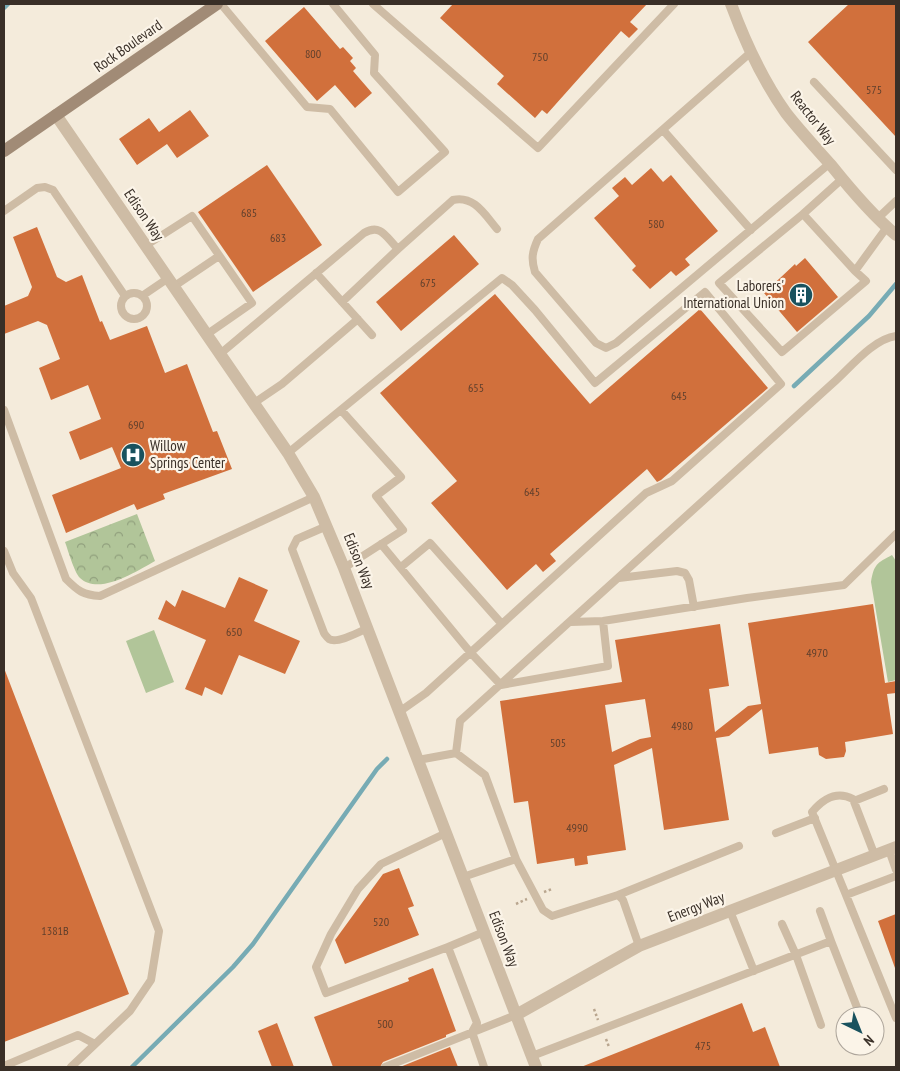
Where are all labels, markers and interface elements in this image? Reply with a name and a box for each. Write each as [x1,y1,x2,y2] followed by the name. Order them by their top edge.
[90,15,166,76] street label: Rock Boulevard
[305,46,321,61] house number: 800
[532,49,548,64] house number: 750
[866,82,882,97] house number: 575
[787,87,840,149] street label: Reactor Way
[120,185,169,245] street label: Edison Way
[241,205,257,220] house number: 685
[648,216,664,231] house number: 580
[270,230,286,245] house number: 683
[420,275,436,290] house number: 675
[683,276,784,312] place label: Laborers' International Union
[788,282,814,308] building icon: Laborers' International Union
[468,380,484,395] house number: 655
[671,388,687,403] house number: 645
[128,417,144,432] house number: 690
[150,436,226,472] place label: Willow Springs Center
[120,442,146,468] hospital icon: Willow Springs Center
[524,484,540,499] house number: 645
[340,530,379,592] street label: Edison Way
[226,624,242,639] house number: 650
[806,645,828,660] house number: 4970
[671,718,693,733] house number: 4980
[550,735,566,750] house number: 505
[566,820,588,835] house number: 4990
[665,887,727,926] street label: Energy Way
[485,908,524,970] street label: Edison Way
[373,914,389,929] house number: 520
[41,923,69,938] house number: 1381B
[835,1006,885,1056] north arrow
[377,1016,393,1031] house number: 500
[860,1031,878,1050] text: N
[695,1038,711,1053] house number: 475

